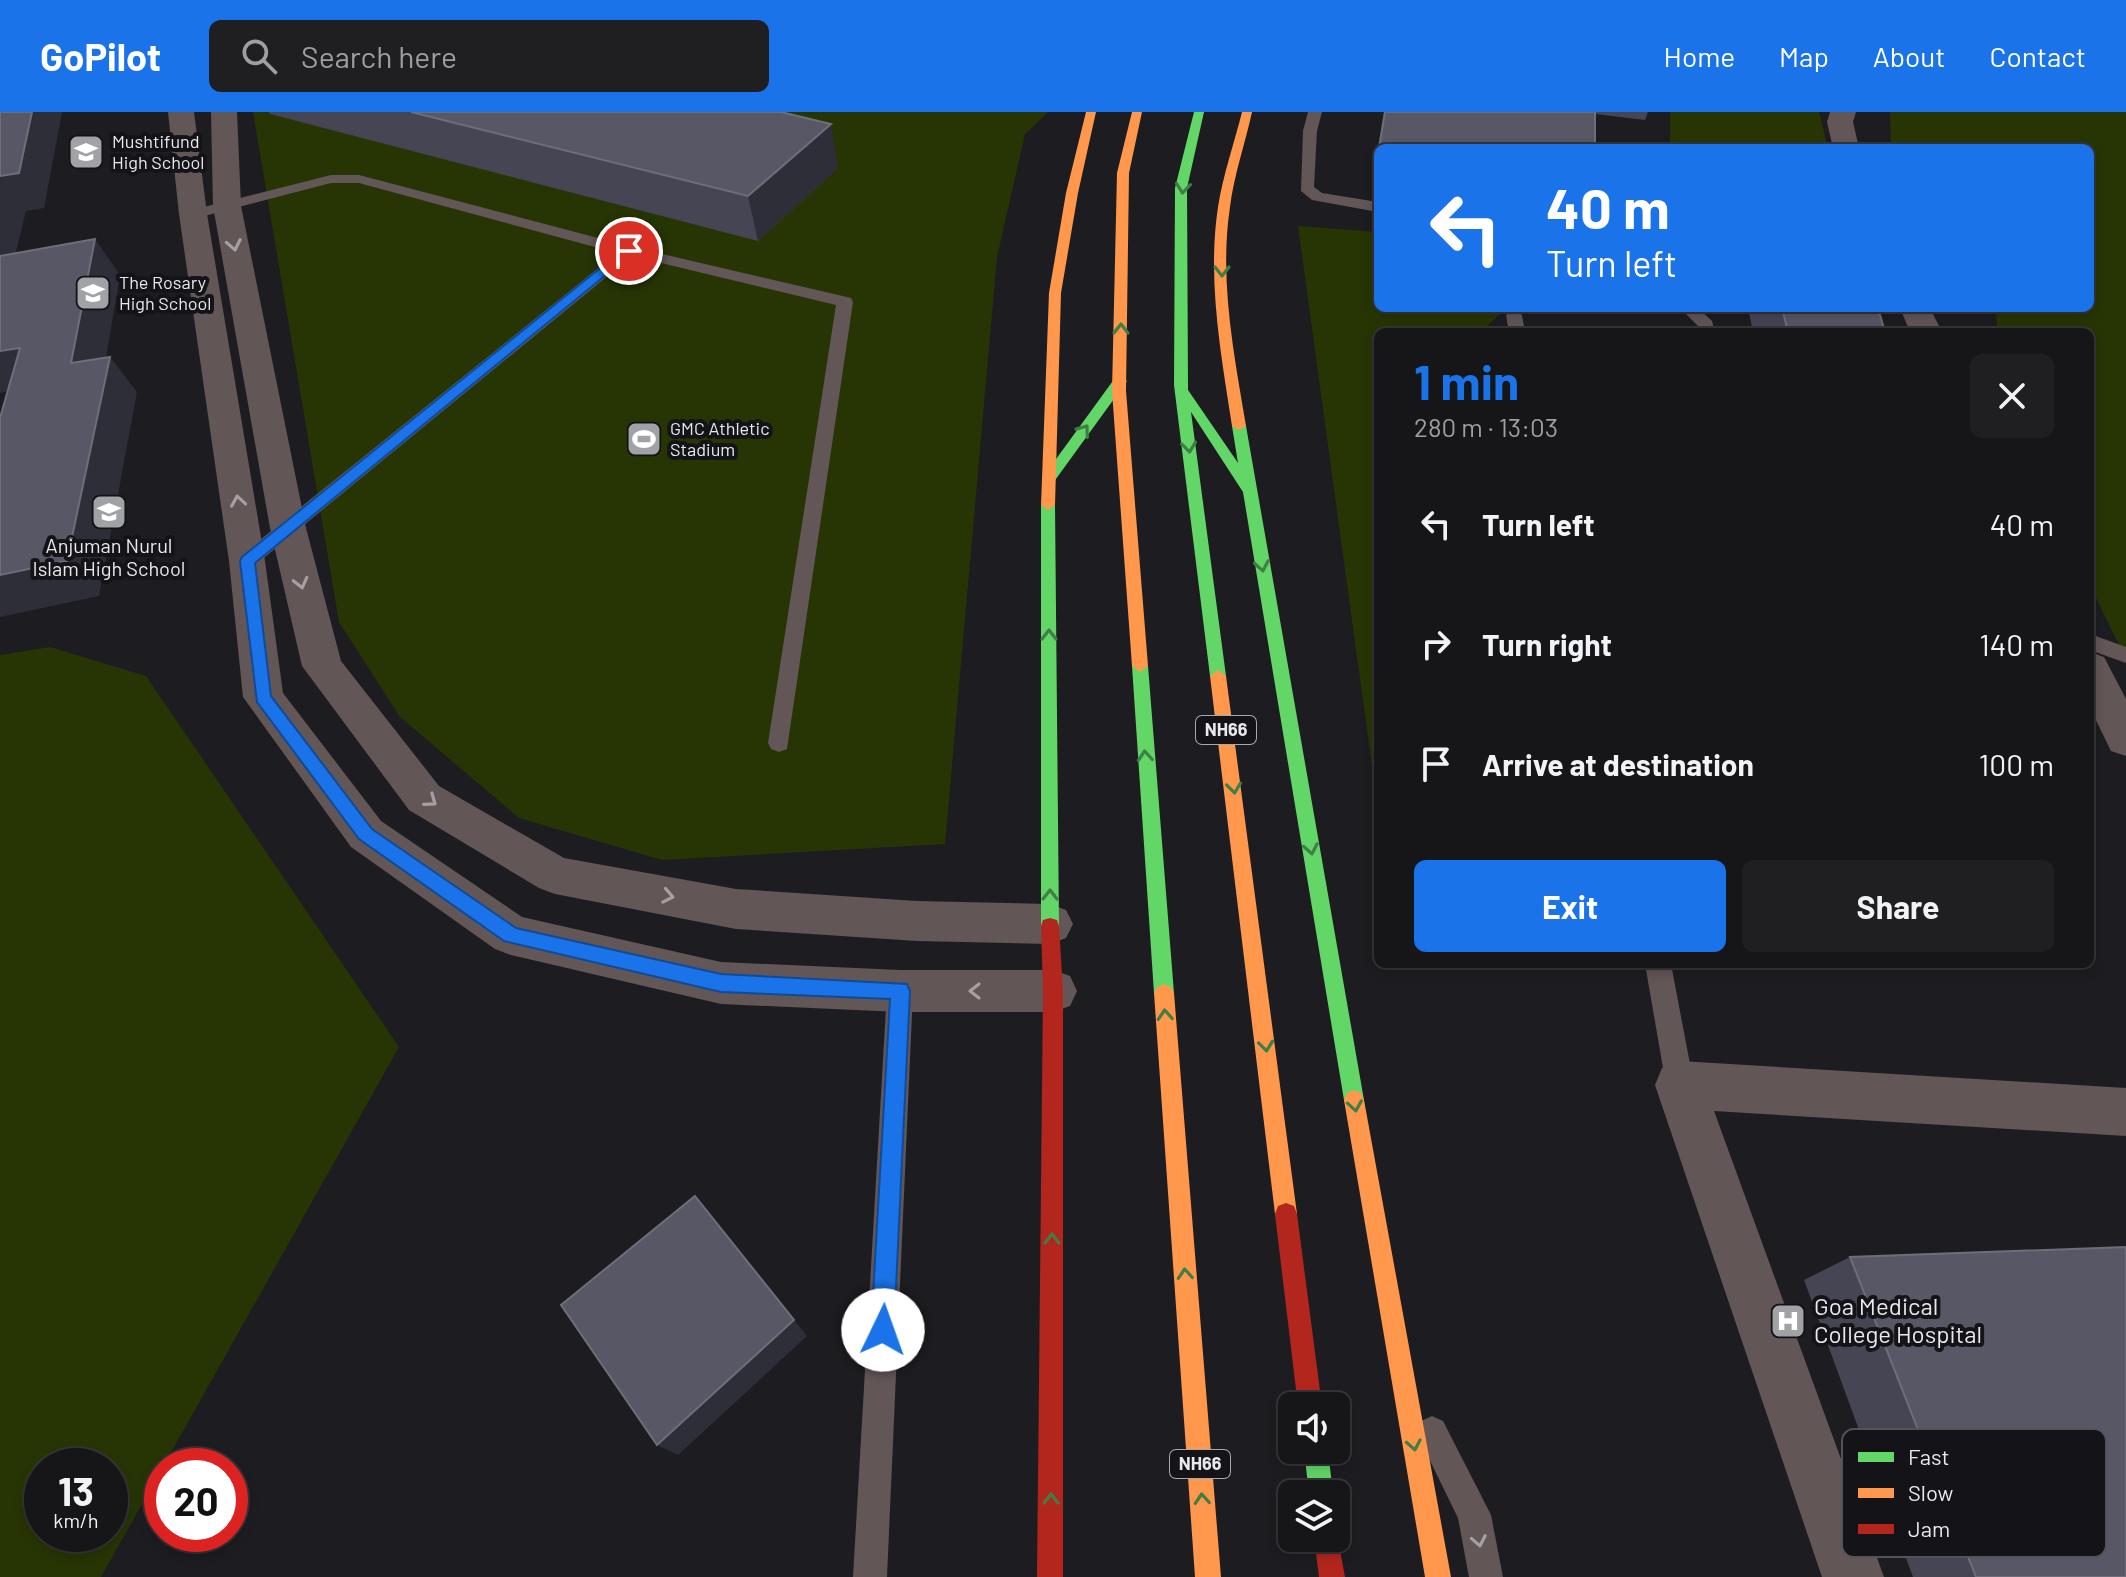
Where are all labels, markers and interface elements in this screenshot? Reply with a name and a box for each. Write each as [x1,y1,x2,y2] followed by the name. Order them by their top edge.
[209,20,769,92] search box
[40,33,161,79] text: GoPilot
[237,34,281,78] icon: search
[301,38,457,74] text: Search here
[1664,39,1735,73] text: Home
[1779,39,1829,73] text: Map
[1873,39,1945,73] text: About
[1989,39,2086,73] text: Contact
[112,130,205,173] place label: Mushtifund High School
[67,133,105,171] school or university icon: Mushtifund High School
[1546,173,1670,240] text: 40 m
[1414,176,1518,280] icon: left
[1174,182,1191,195] one-way arrow
[595,217,663,285] pin
[607,229,651,273] icon: arrive
[225,238,242,252] one-way arrow
[1546,241,1677,284] text: Turn left
[1213,265,1231,278] one-way arrow
[119,271,212,314] place label: The Rosary High School
[74,274,112,312] school or university icon: The Rosary High School
[1112,322,1130,335] one-way arrow
[1414,352,1519,410] text: 1 min
[1970,354,2054,438] button: close
[1414,411,1558,442] text: 280 m · 13:03
[670,417,770,460] place label: GMC Athletic Stadium
[625,420,663,458] sports icon: GMC Athletic Stadium
[1074,425,1089,439] one-way arrow
[1180,440,1197,454] one-way arrow
[90,493,128,531] school or university icon: Anjuman Nurul Islam High School
[230,494,247,508] one-way arrow
[1414,502,1458,546] icon: left
[1482,506,1595,542] text: Turn left
[1990,506,2054,542] text: 40 m
[33,533,185,580] place label: Anjuman Nurul Islam High School
[1252,559,1269,573] one-way arrow
[292,575,309,589] one-way arrow
[1414,622,1458,666] icon: right
[1482,626,1612,662] text: Turn right
[1979,626,2054,662] text: 140 m
[1040,628,1058,641] one-way arrow
[1196,716,1256,744] road number: NH66
[1414,742,1458,786] icon: arrive
[1482,746,1754,782] text: Arrive at destination
[1979,746,2054,782] text: 100 m
[1137,749,1154,762] one-way arrow
[1225,782,1242,795] one-way arrow
[422,791,437,805] one-way arrow
[1302,843,1319,856] one-way arrow
[1414,860,1726,952] button: Exit
[1742,860,2054,952] button: Share
[661,887,675,904] one-way arrow
[1041,888,1059,901] one-way arrow
[968,982,981,1000] one-way arrow
[1157,1008,1174,1021] one-way arrow
[1257,1039,1274,1053] one-way arrow
[1346,1099,1363,1113] one-way arrow
[1043,1232,1061,1245] one-way arrow
[1177,1267,1194,1280] one-way arrow
[841,1288,925,1372] position arrow
[1814,1291,1982,1348] place label: Goa Medical College Hospital
[1769,1302,1807,1340] hospital icon: Goa Medical College Hospital
[1278,1392,1350,1552] map controls
[1278,1392,1350,1464] button: sound
[1842,1429,2106,1557] legend
[1404,1438,1421,1451] one-way arrow
[1908,1443,1950,1469] text: Fast
[144,1448,248,1552] speed limit sign: 20
[1170,1450,1230,1478] road number: NH66
[58,1466,94,1514] text: 13
[1908,1479,1953,1505] text: Slow
[1278,1480,1350,1552] button: layers
[1042,1492,1059,1505] one-way arrow
[1194,1492,1211,1505] one-way arrow
[53,1508,99,1532] text: km/h
[1908,1515,1950,1541] text: Jam
[1469,1534,1486,1547] one-way arrow

